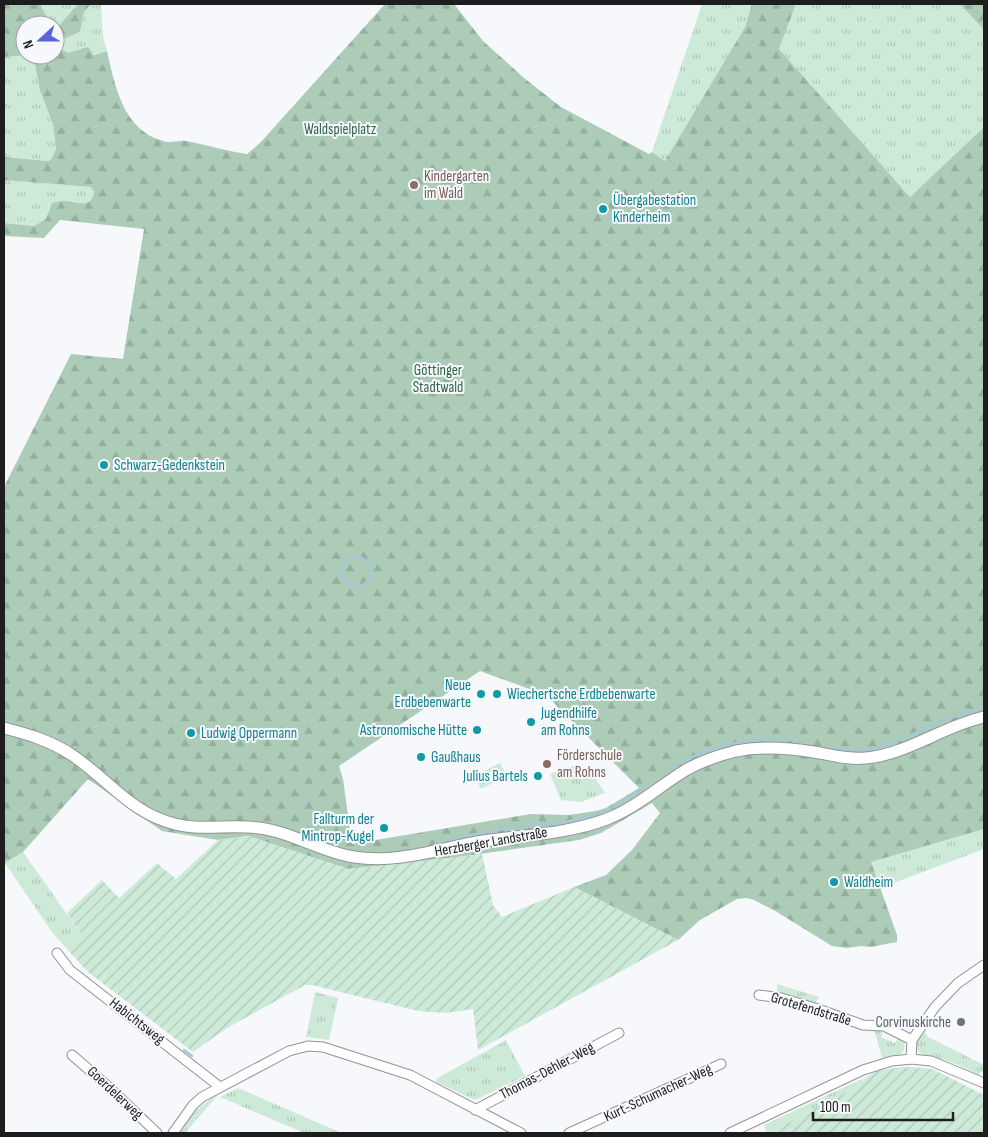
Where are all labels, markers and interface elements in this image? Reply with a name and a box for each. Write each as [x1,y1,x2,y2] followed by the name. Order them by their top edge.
[15,15,65,65] north arrow
[19,38,38,51] text: N
[304,120,377,139] park label: Waldspielplatz
[424,167,489,203] place label: Kindergarten im Wald
[408,179,420,191] marker: Kindergarten im Wald
[613,191,696,227] place label: Übergabestation Kinderheim
[597,203,609,215] marker: Übergabestation Kinderheim
[413,361,463,397] park label: Göttinger Stadtwald
[114,456,225,475] place label: Schwarz-Gedenkstein
[98,459,110,471] marker: Schwarz-Gedenkstein
[395,676,471,712] place label: Neue Erdbebenwarte
[507,685,656,704] place label: Wiechertsche Erdbebenwarte
[475,688,487,700] marker: Neue Erdbebenwarte
[491,688,503,700] marker: Wiechertsche Erdbebenwarte
[540,704,597,740] place label: Jugendhilfe am Rohns
[525,716,537,728] marker: Jugendhilfe am Rohns
[359,721,467,740] place label: Astronomische Hütte
[201,724,297,743] place label: Ludwig Oppermann
[471,724,483,736] marker: Astronomische Hütte
[185,727,197,739] marker: Ludwig Oppermann
[557,746,622,782] place label: Förderschule am Rohns
[431,748,481,767] place label: Gaußhaus
[415,751,427,763] marker: Gaußhaus
[541,758,553,770] marker: Förderschule am Rohns
[462,767,528,786] place label: Julius Bartels
[532,770,544,782] marker: Julius Bartels
[302,810,375,846] place label: Fallturm der Mintrop-Kugel
[378,822,390,834] marker: Fallturm der Mintrop-Kugel
[433,823,549,861] street label: Herzberger Landstraße
[844,873,893,892] place label: Waldheim
[828,876,840,888] marker: Waldheim
[768,988,854,1030] street label: Grotefendstraße
[105,993,169,1049] street label: Habichtsweg
[876,1013,951,1032] place label: Corvinuskirche
[955,1016,967,1028] marker: Corvinuskirche
[496,1038,598,1104] street label: Thomas-Dehler-Weg
[601,1060,715,1126] street label: Kurt-Schumacher-Weg
[83,1062,147,1124] street label: Goerdelerweg
[813,1090,953,1122] scale bar
[820,1098,851,1117] text: 100 m

